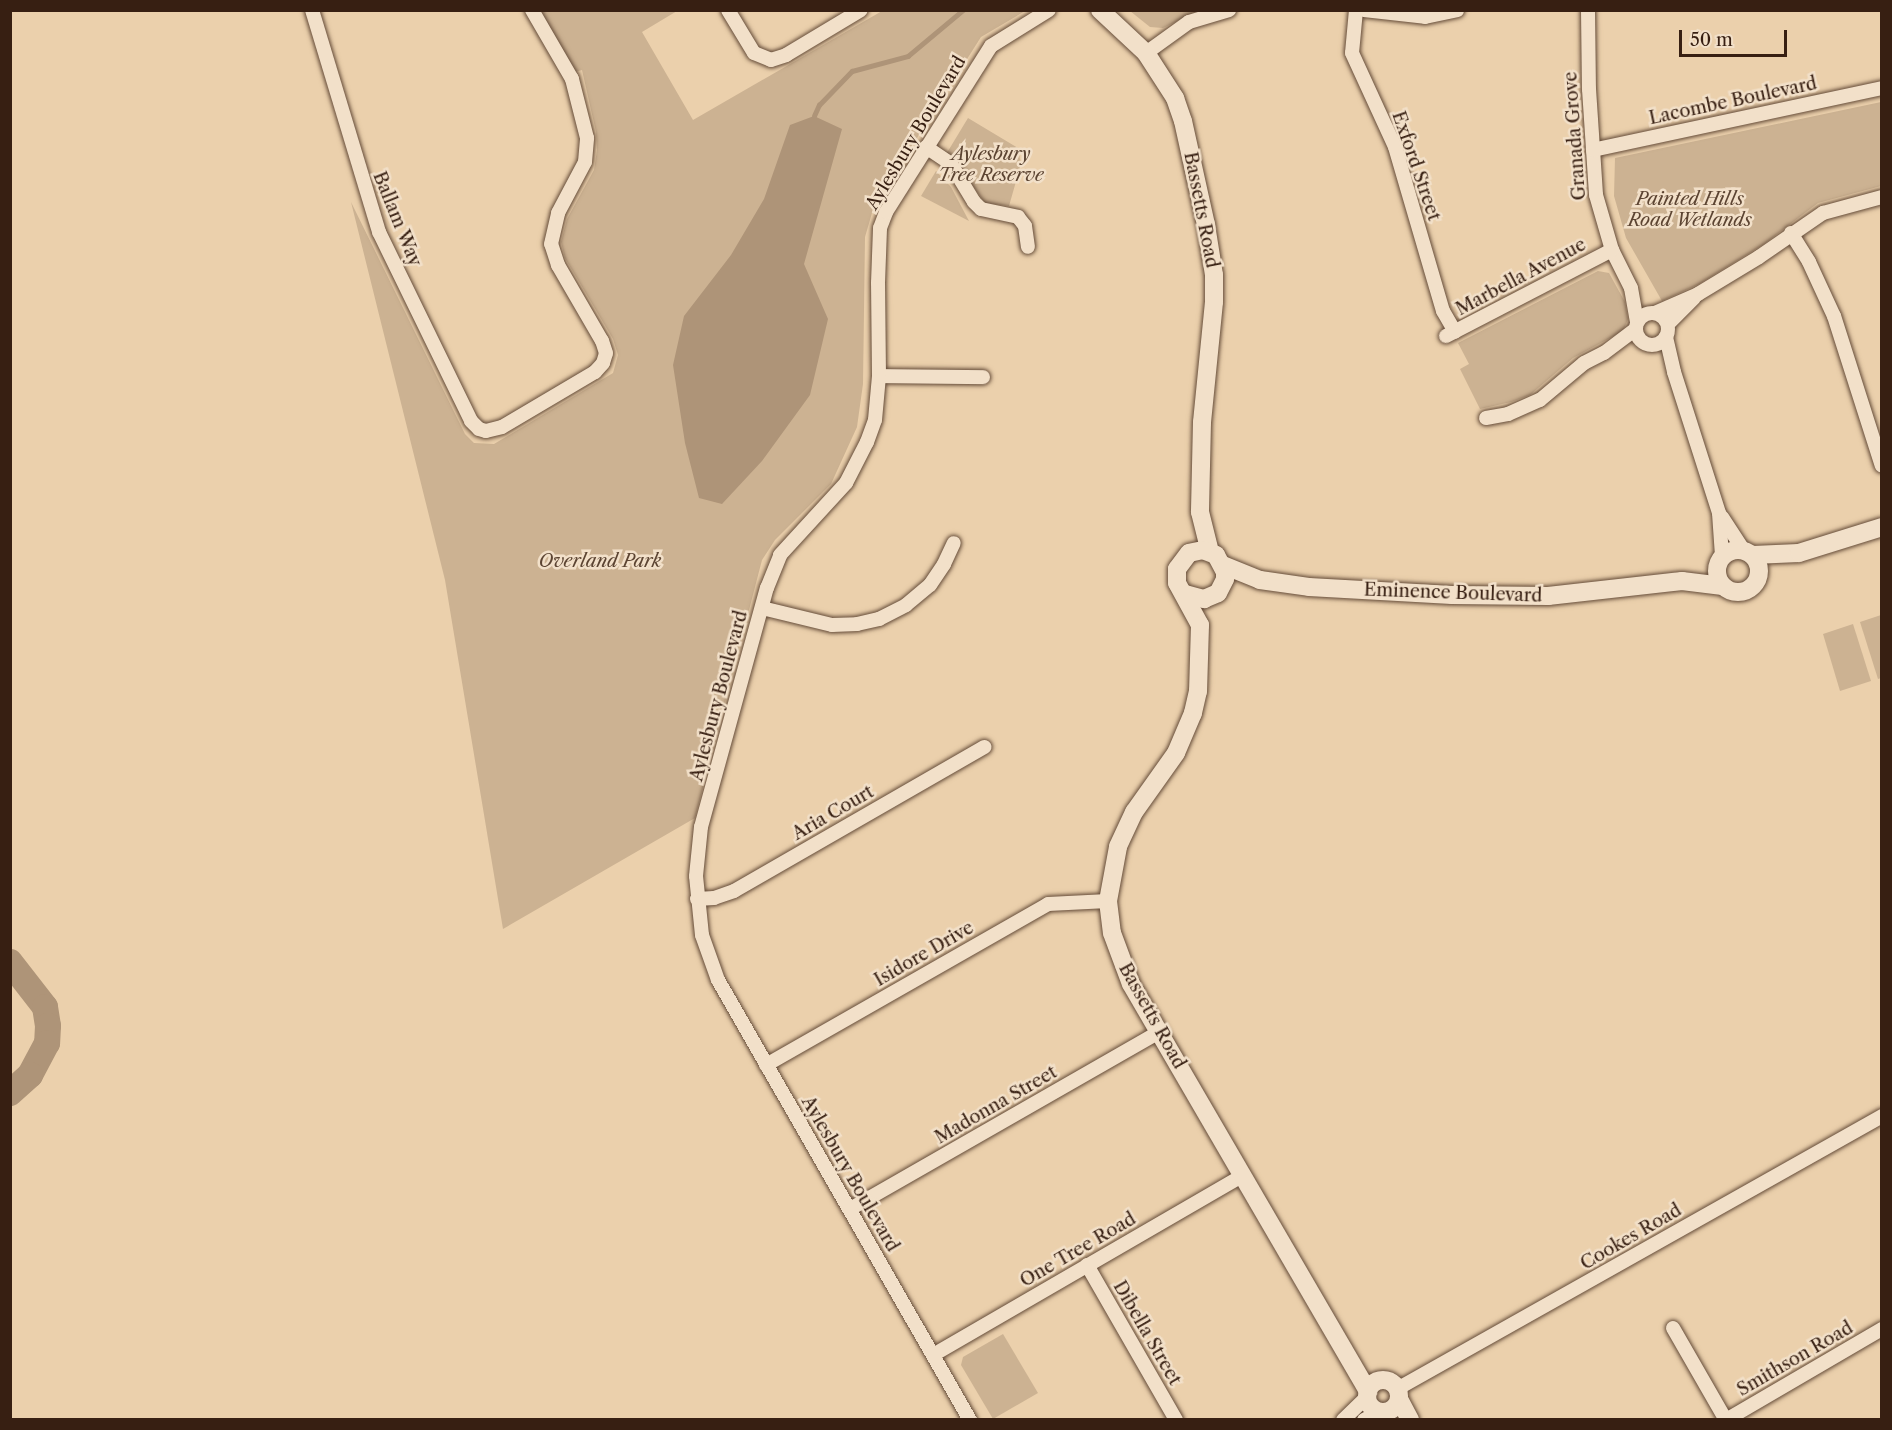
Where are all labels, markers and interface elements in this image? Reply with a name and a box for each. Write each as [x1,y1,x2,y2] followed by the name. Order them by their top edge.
[1682,18,1790,56] scale bar
[1690,29,1733,51] text: 50 m
[861,52,971,214] street label: Aylesbury Boulevard
[1560,71,1590,201] street label: Granada Grove
[1647,73,1819,129] street label: Lacombe Boulevard
[1387,108,1445,224] street label: Exford Street
[938,144,1044,186] park label: Aylesbury Tree Reserve
[1179,150,1223,270] street label: Bassetts Road
[368,168,426,270] street label: Ballam Way
[1628,189,1752,232] park label: Painted Hills Road Wetlands
[1452,233,1590,321] street label: Marbella Avenue
[539,550,661,572] park label: Overland Park
[1363,579,1543,607] street label: Eminence Boulevard
[686,608,752,784] street label: Aylesbury Boulevard
[788,781,878,845] street label: Aria Court
[871,917,977,991] street label: Isidore Drive
[1114,959,1190,1073] street label: Bassetts Road
[931,1061,1061,1149] street label: Madonna Street
[797,1092,903,1256] street label: Aylesbury Boulevard
[1577,1199,1685,1275] street label: Cookes Road
[1016,1208,1140,1292] street label: One Tree Road
[1108,1277,1186,1389] street label: Dibella Street
[1733,1317,1857,1401] street label: Smithson Road

